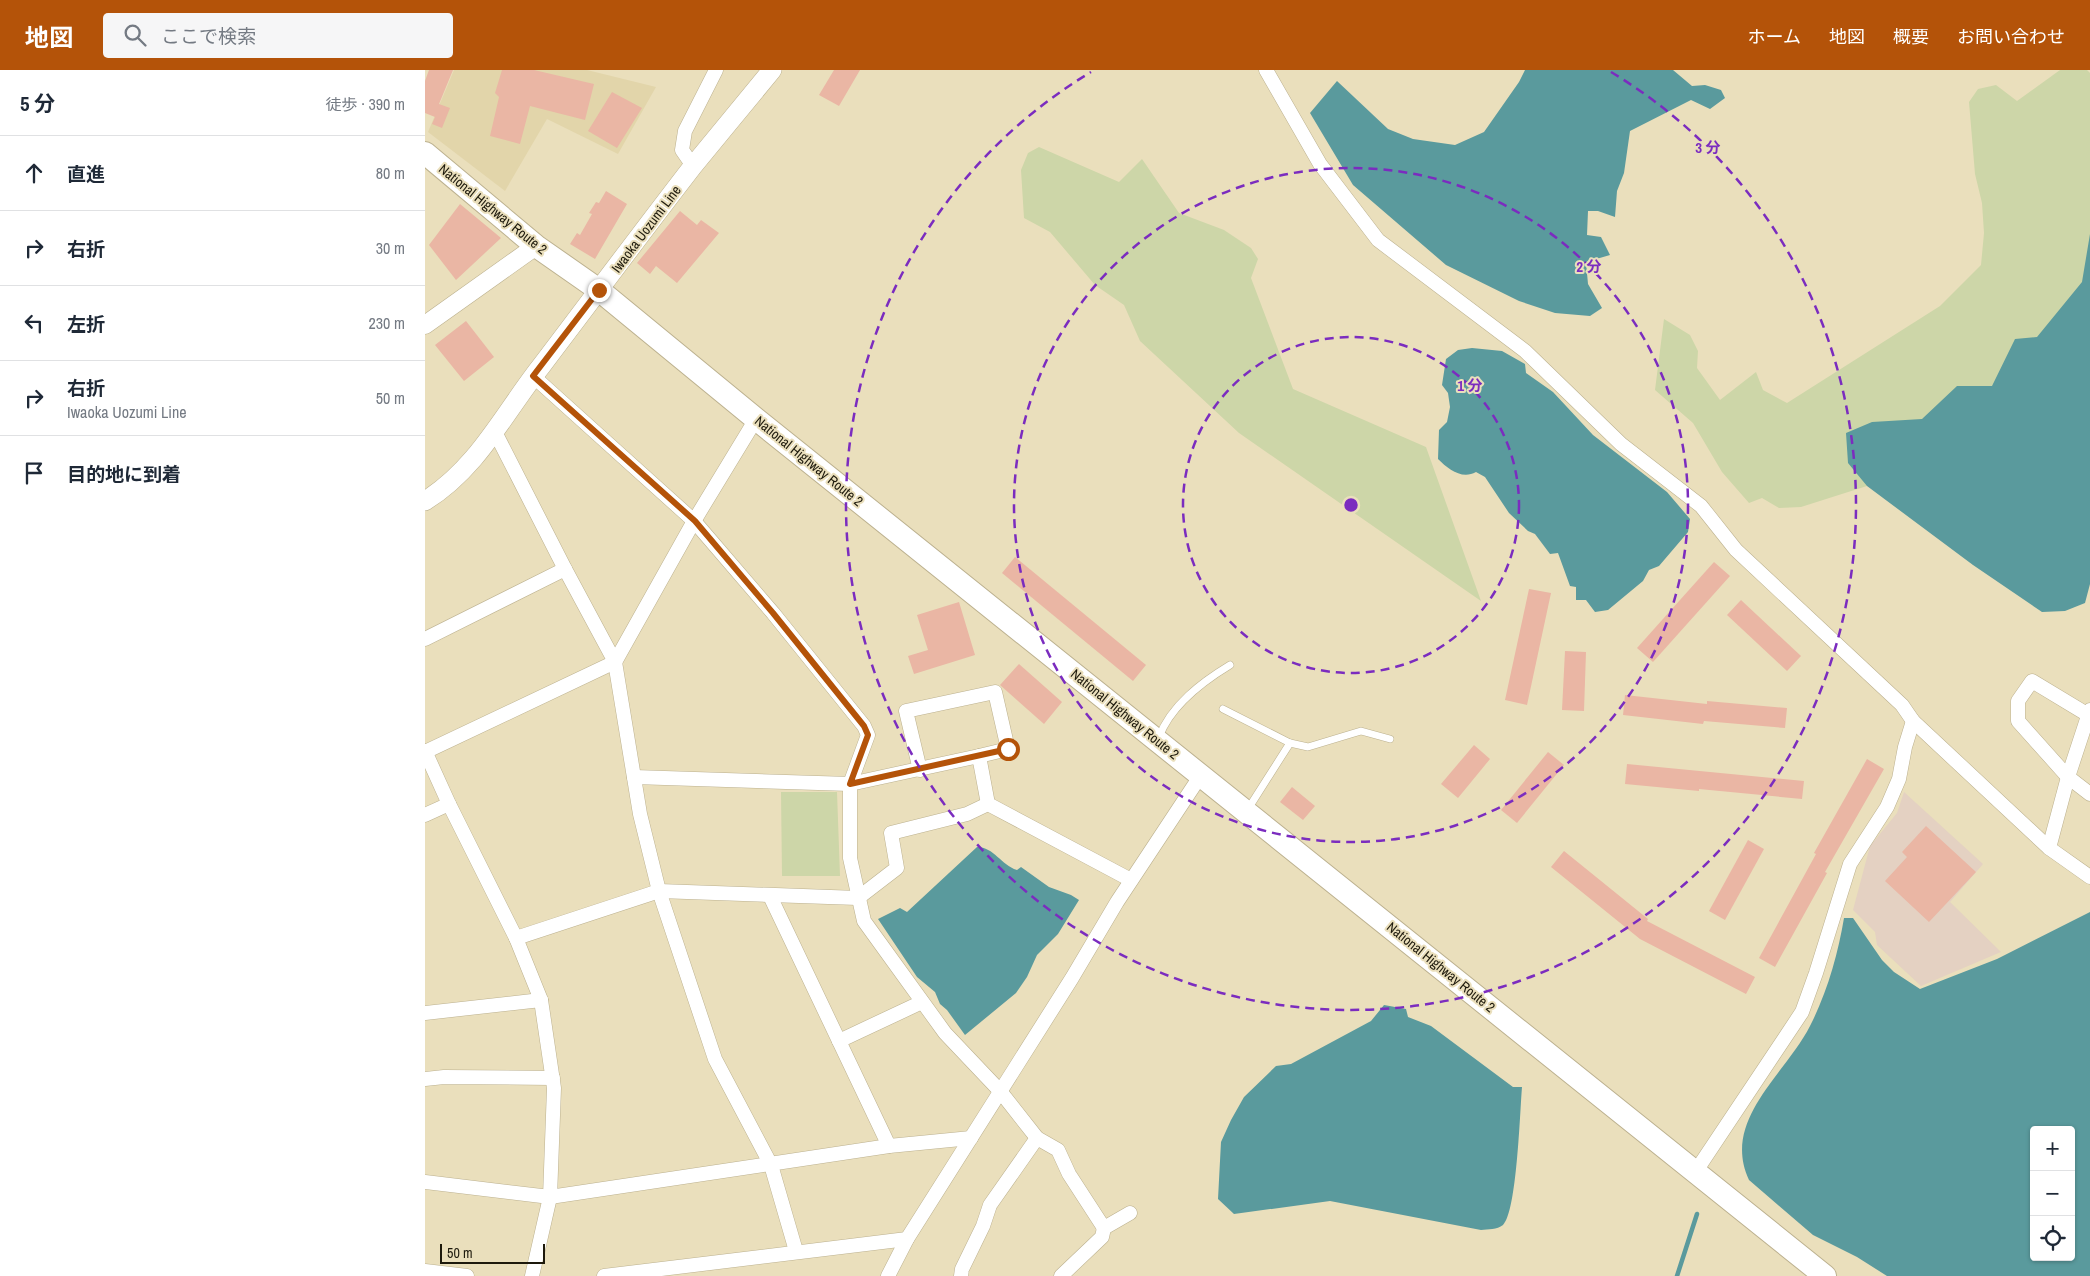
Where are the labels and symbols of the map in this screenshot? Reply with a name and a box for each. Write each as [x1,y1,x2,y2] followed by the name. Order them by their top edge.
[1695,137,1721,158] text: 3 分
[435,160,551,258] street label: National Highway Route 2
[607,182,685,276] street label: Iwaoka Uozumi Line
[1576,256,1602,277] text: 2 分
[588,279,611,302] route end
[1457,375,1483,396] text: 1 分
[751,412,867,510] street label: National Highway Route 2
[1342,496,1360,514] centre of rings
[1067,665,1183,763] street label: National Highway Route 2
[997,738,1020,761] route start
[1383,918,1499,1016] street label: National Highway Route 2
[440,1241,545,1264] scale bar

